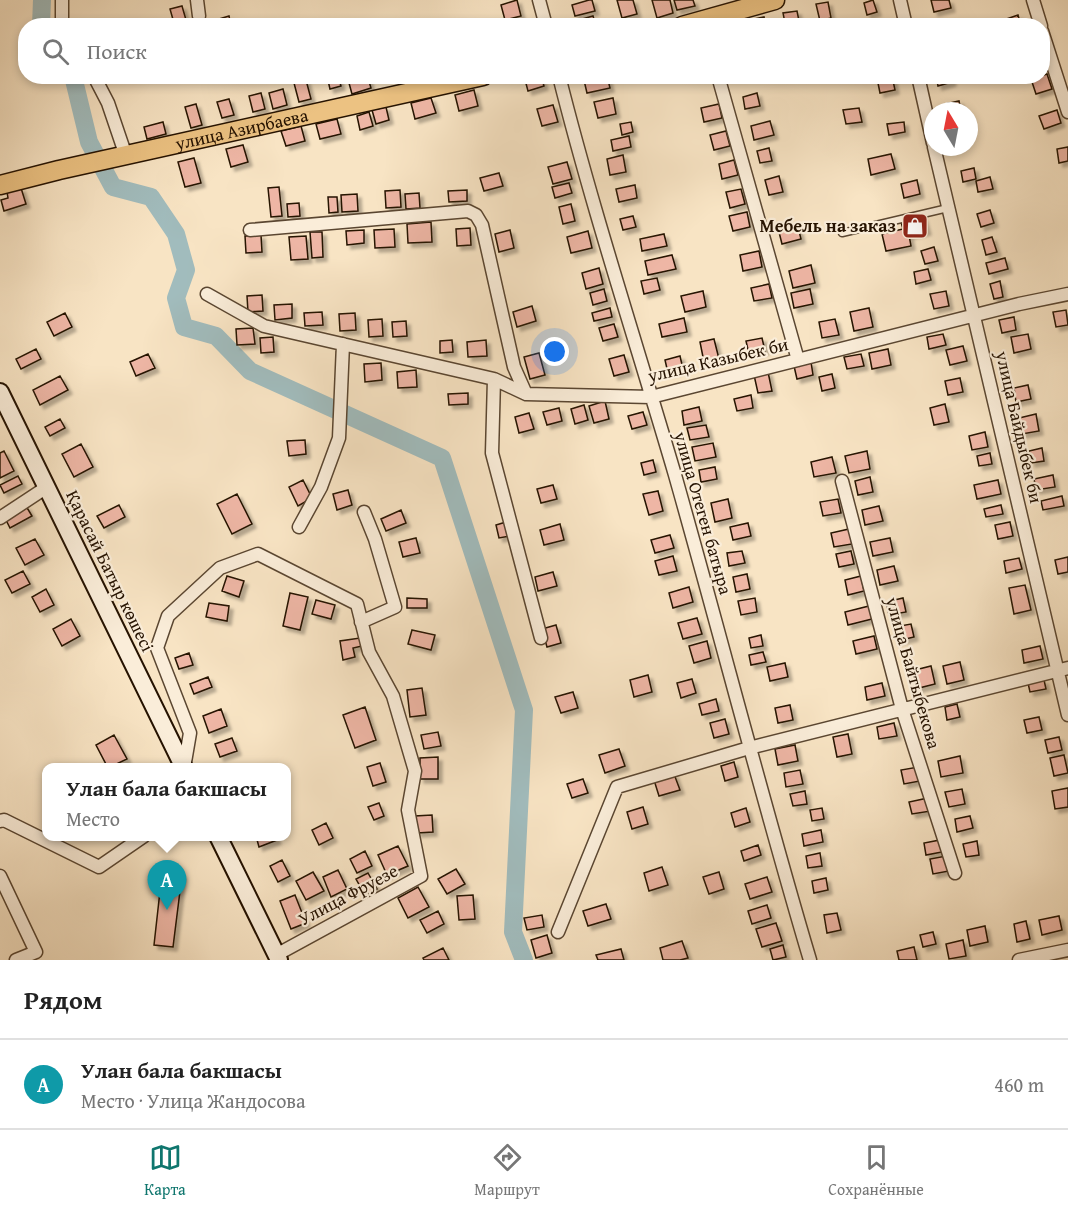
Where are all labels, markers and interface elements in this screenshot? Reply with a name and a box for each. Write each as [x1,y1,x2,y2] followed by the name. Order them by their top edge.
[18,18,1050,84] search box
[39,35,72,68] icon: search
[87,35,147,67] text: Поиск
[172,101,311,157] street label: улица Азирбаева
[924,102,978,156] north arrow
[900,211,930,241] shop icon: Мебель на заказ
[760,212,896,239] place label: Мебель на заказ
[644,330,791,389] street label: улица Казыбек би
[540,337,569,366] your location
[989,347,1050,506] street label: улица Байдыбек би
[667,427,740,598] street label: улица Отеген батыра
[60,485,161,656] street label: Қарасай Батыр көшесі
[879,593,948,752] street label: улица Байтыбекова
[42,763,291,841] popup
[66,772,267,804] text: Улан бала бакшасы
[66,804,120,833] text: Место
[293,857,403,932] street label: Улица Фруезе
[148,860,186,910] pin: A
[24,980,102,1019] text: Рядом
[81,1054,282,1086] text: Улан бала бакшасы
[37,1070,50,1099] text: A
[994,1070,1044,1099] text: 460 m
[81,1086,306,1115] text: Место · Улица Жандосова
[144,1141,186,1201] tab: Карта
[474,1141,540,1201] tab: Маршрут
[828,1141,924,1201] tab: Сохранённые

